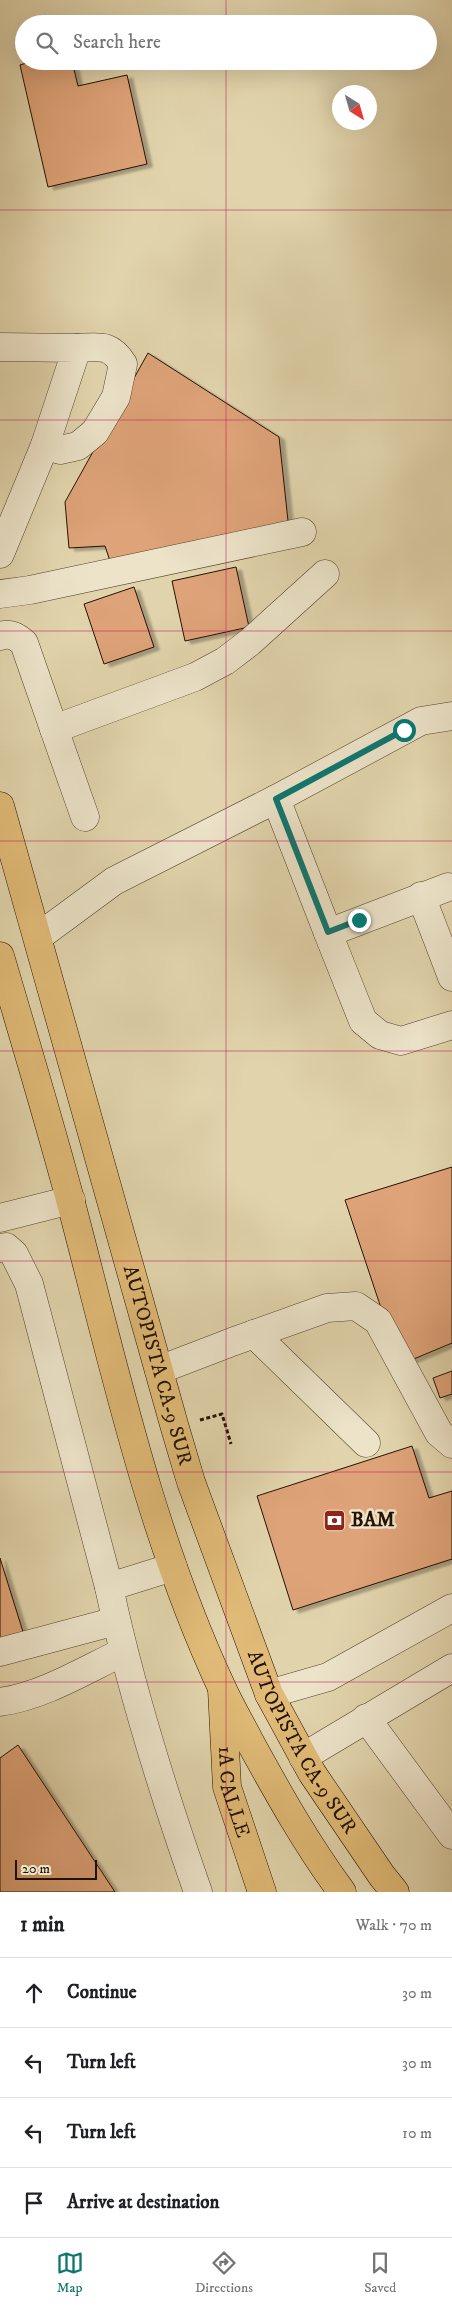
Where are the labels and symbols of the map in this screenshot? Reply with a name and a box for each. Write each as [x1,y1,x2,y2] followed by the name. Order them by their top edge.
[332,85,377,130] north arrow
[393,719,416,742] route start
[348,909,371,932] route end
[117,1262,198,1468] street label: AUTOPISTA CA-9 SUR
[323,1508,347,1532] bank icon: BAM
[351,1508,395,1533] place label: BAM
[241,1647,362,1839] street label: AUTOPISTA CA-9 SUR
[212,1746,255,1841] street label: 1A CALLE
[15,1857,98,1880] scale bar

